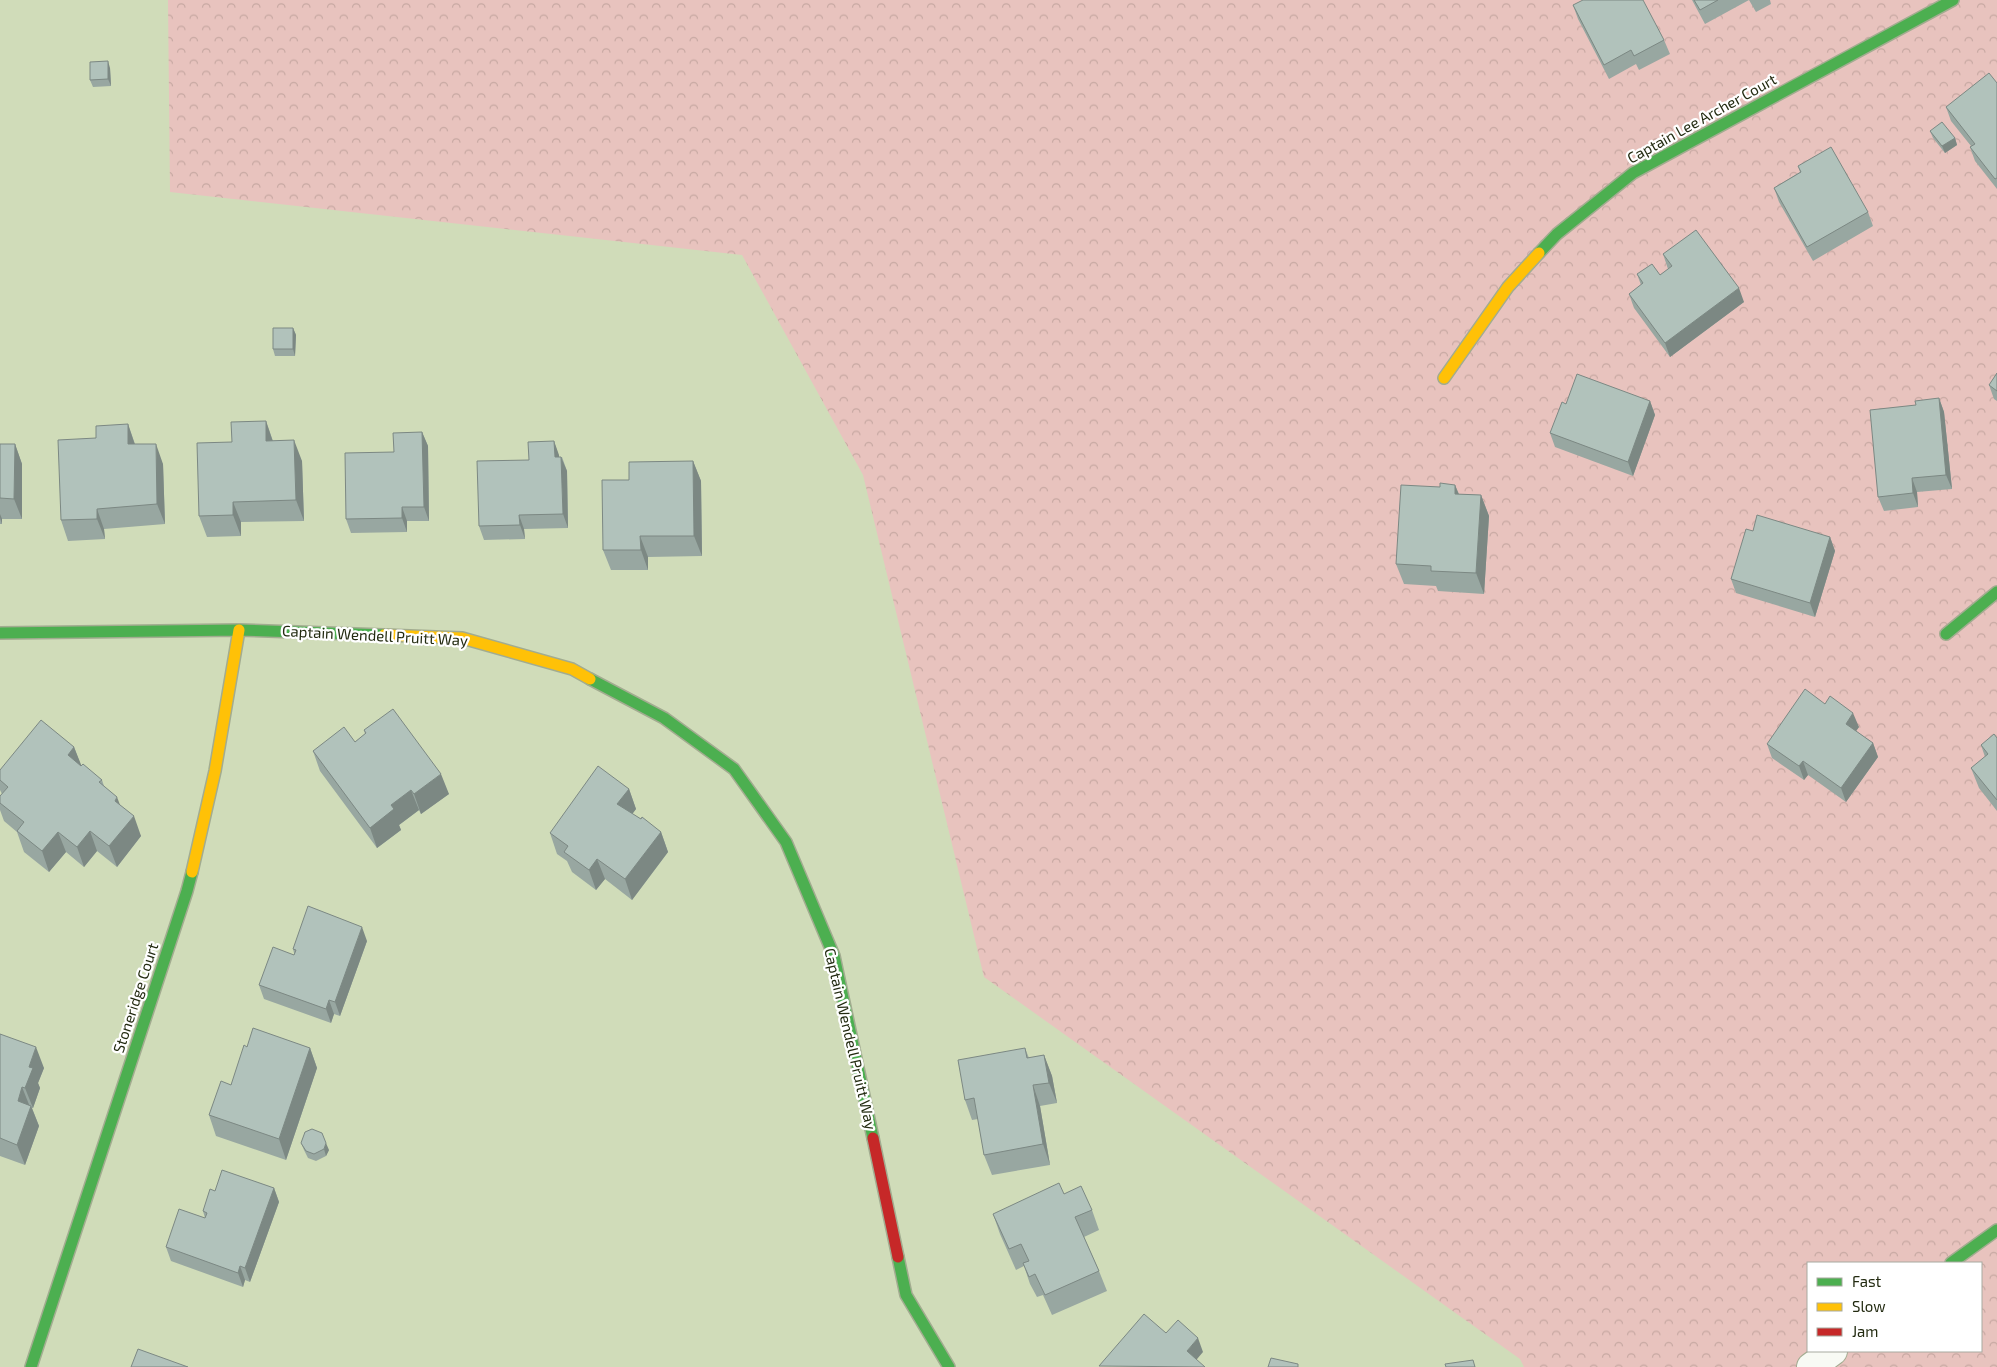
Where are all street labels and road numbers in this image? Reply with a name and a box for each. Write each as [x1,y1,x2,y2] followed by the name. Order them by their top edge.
[1624,69,1779,167] street label: Captain Lee Archer Court
[282,621,469,649] street label: Captain Wendell Pruitt Way
[109,940,161,1055] street label: Stoneridge Court
[821,946,881,1132] street label: Captain Wendell Pruitt Way

